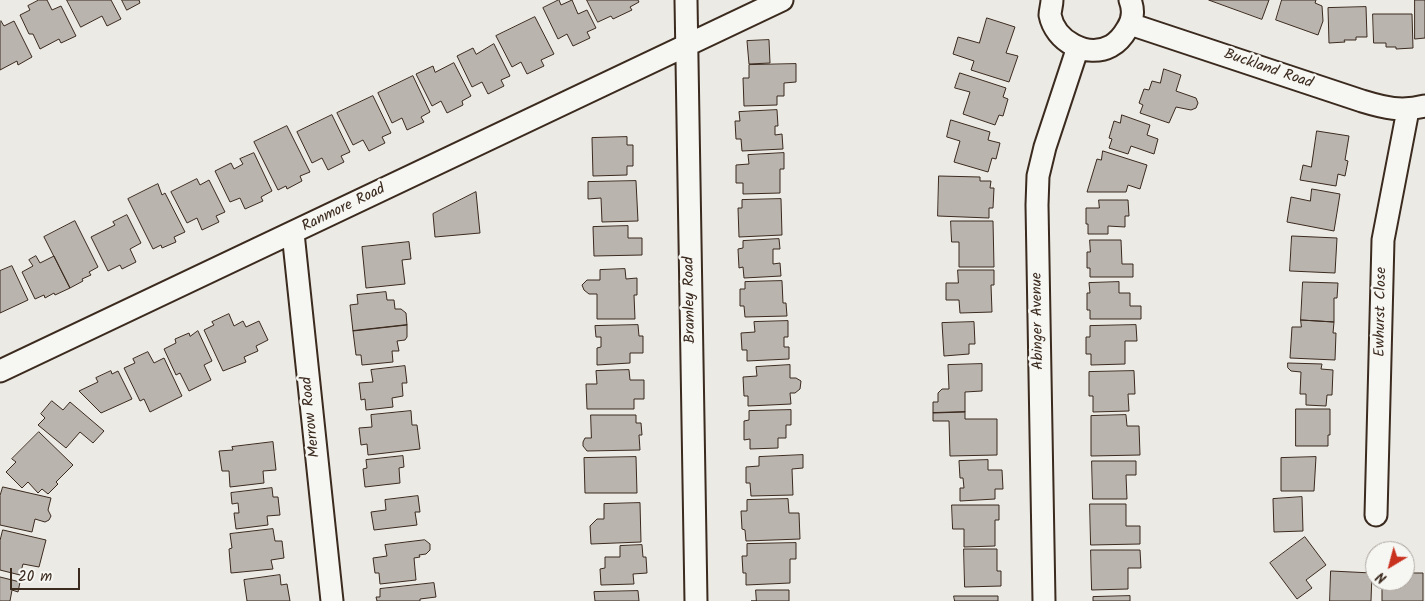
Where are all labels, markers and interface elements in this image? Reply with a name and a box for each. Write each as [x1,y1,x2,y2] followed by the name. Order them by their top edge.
[1221,46,1315,94] street label: Buckland Road
[299,181,389,237] street label: Ranmore Road
[681,256,701,344] street label: Bramley Road
[1372,267,1392,357] street label: Ewhurst Close
[1029,272,1049,370] street label: Abinger Avenue
[299,376,325,458] street label: Merrow Road
[1365,541,1415,591] north arrow
[12,558,82,590] scale bar
[18,565,52,589] text: 20 m
[1371,566,1392,589] text: N

